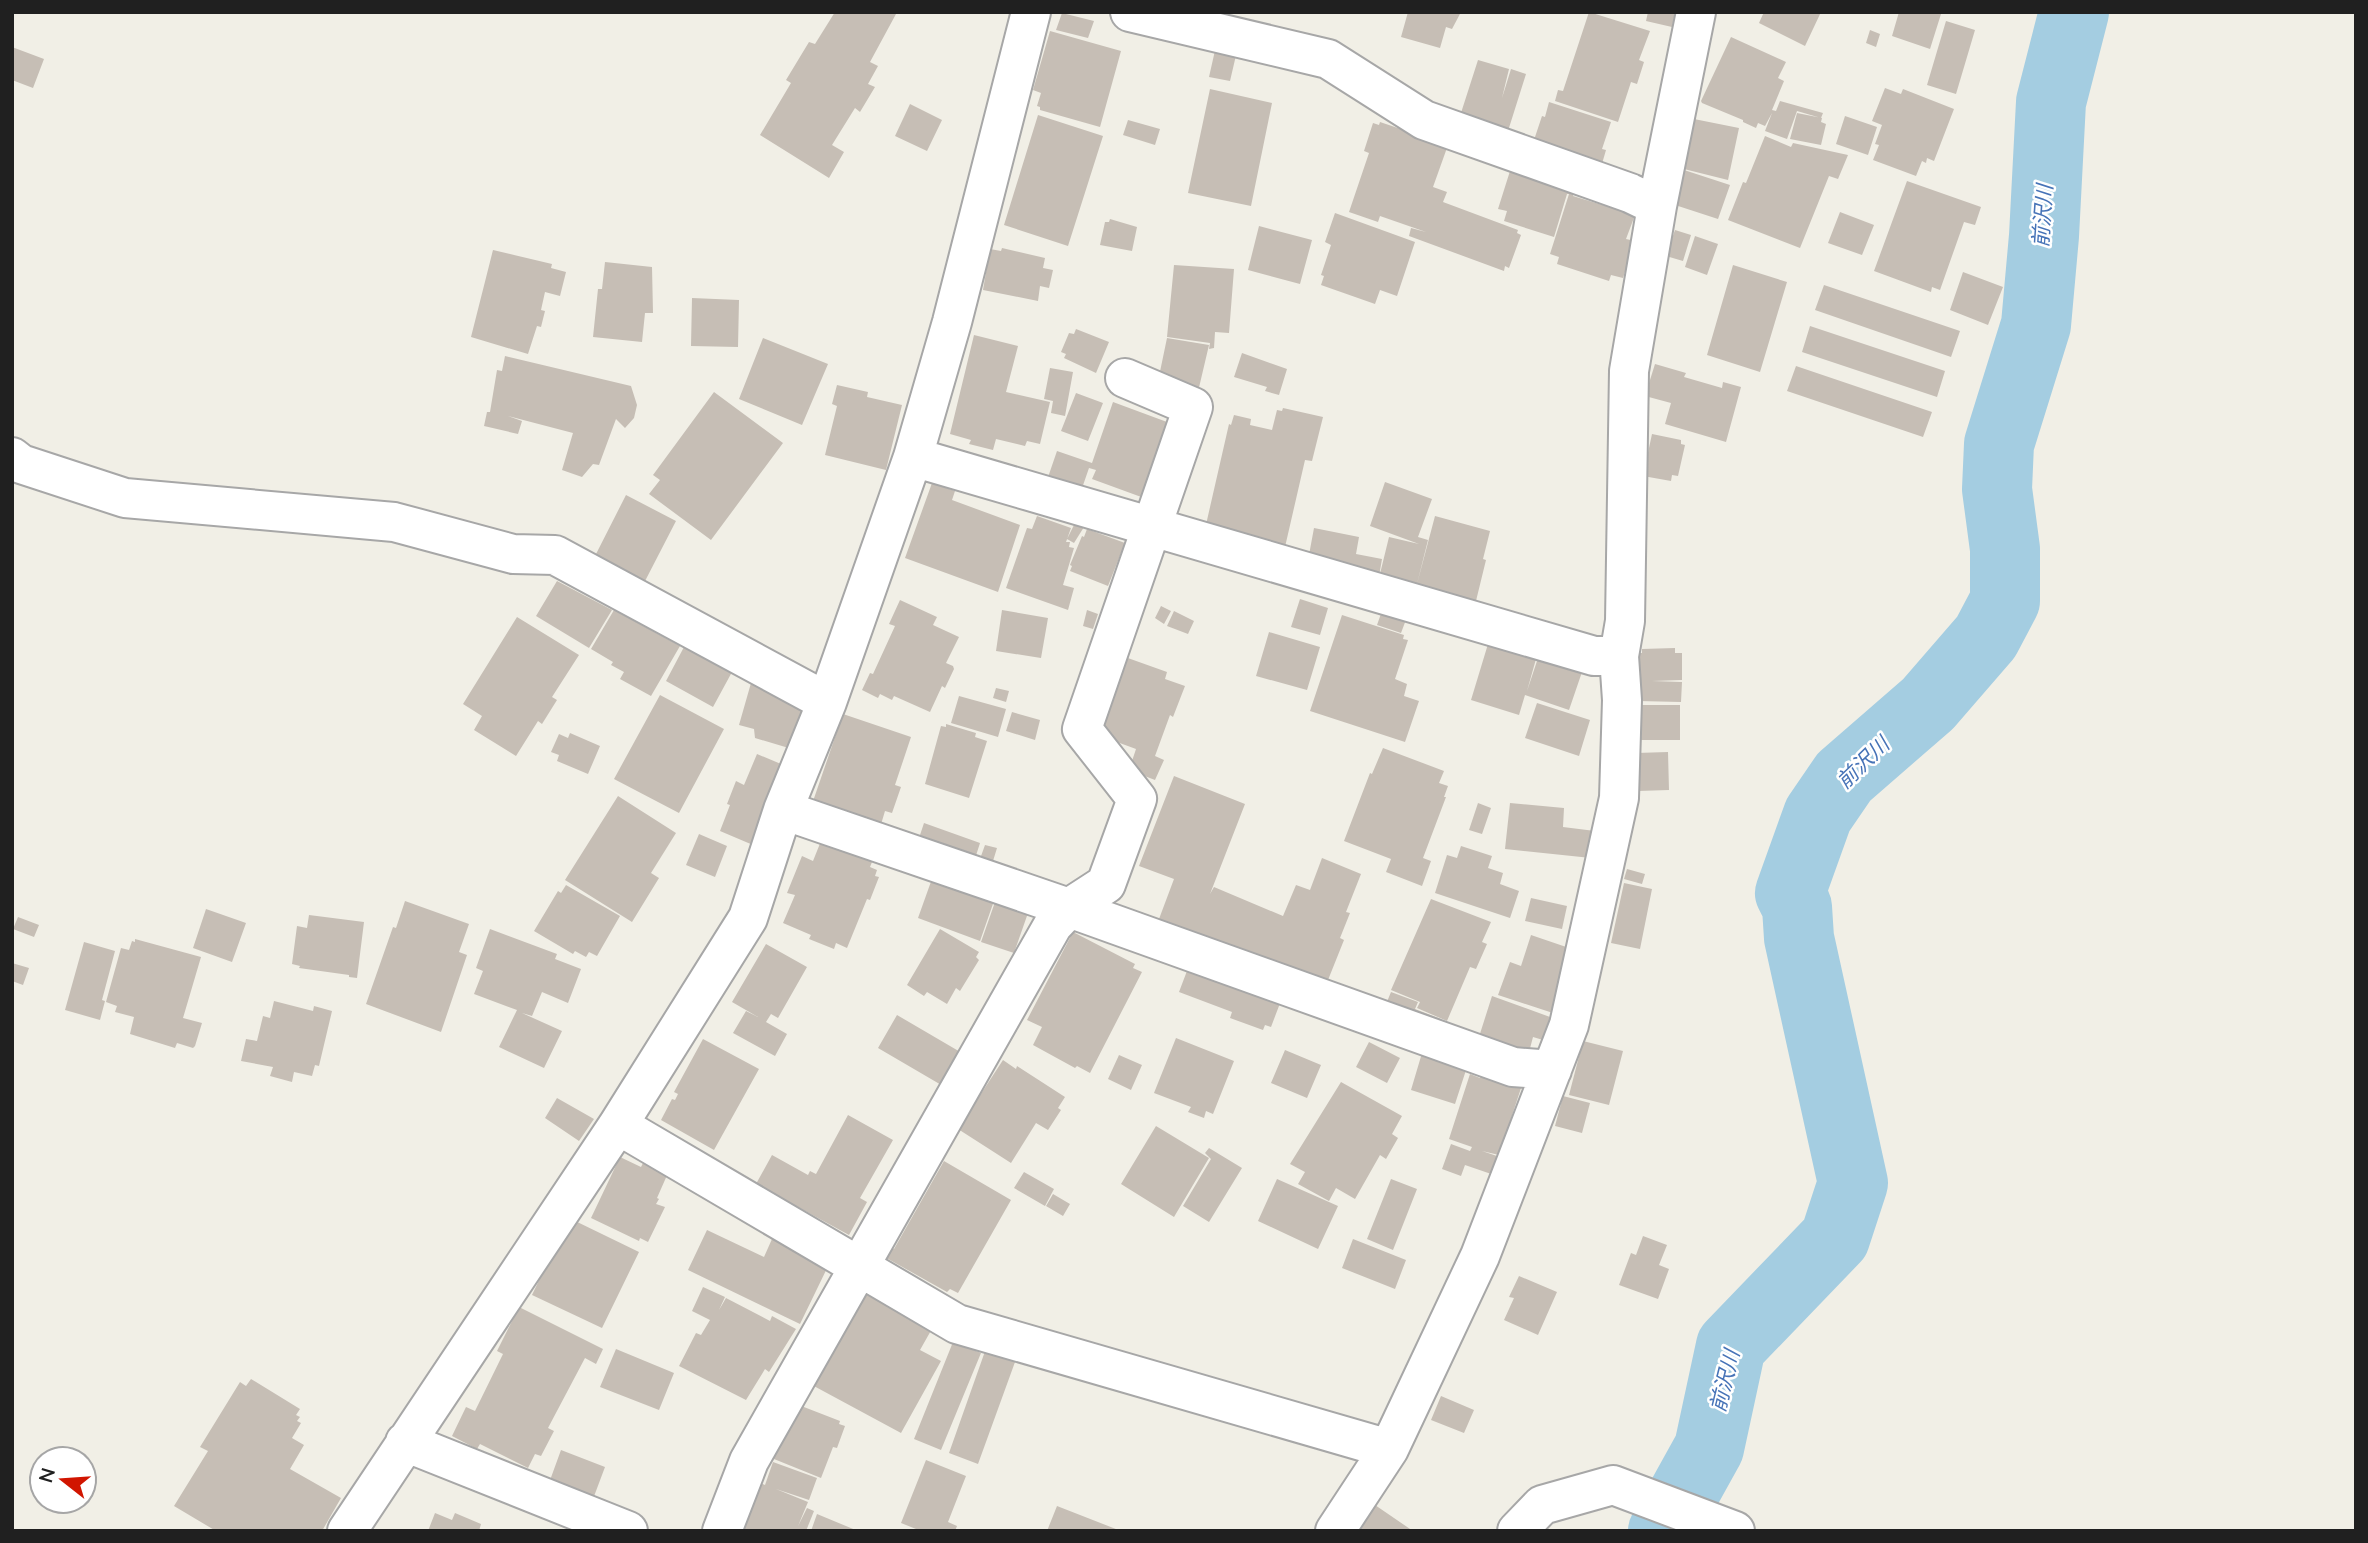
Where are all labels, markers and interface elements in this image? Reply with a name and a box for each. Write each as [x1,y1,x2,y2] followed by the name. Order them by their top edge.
[2027,182,2059,248] water label: 前沢川
[1831,730,1897,795] water label: 前沢川
[1704,1345,1747,1415] water label: 前沢川
[28,1445,98,1515] north arrow
[33,1465,62,1486] text: N

